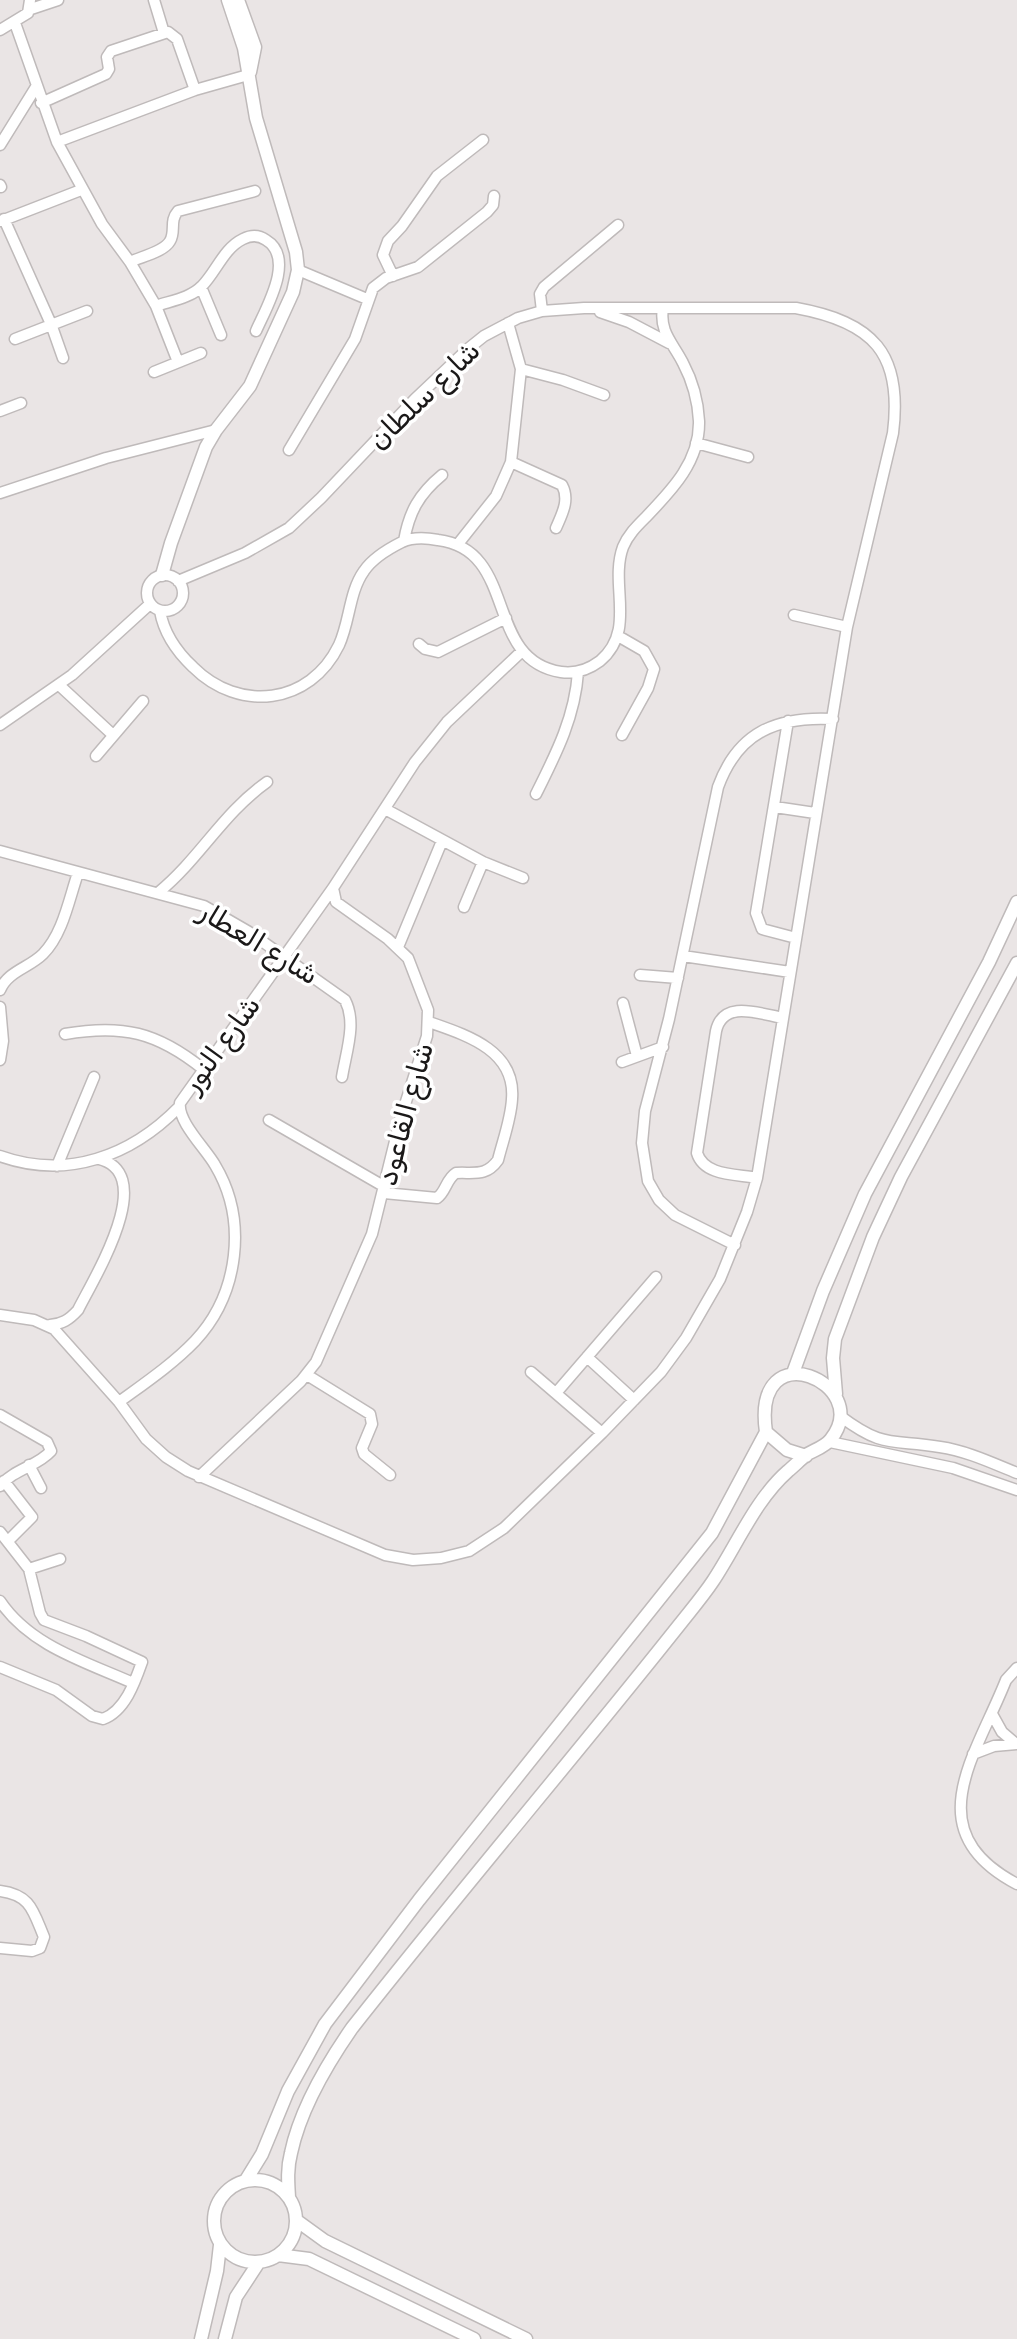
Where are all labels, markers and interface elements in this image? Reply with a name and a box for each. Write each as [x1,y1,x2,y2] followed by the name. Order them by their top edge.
[361,334,489,458] street label: شارع سلطان
[190,893,325,994] street label: شارع العطار
[174,989,269,1102] street label: شارع النور
[370,1039,443,1190] street label: شارع القاعود

